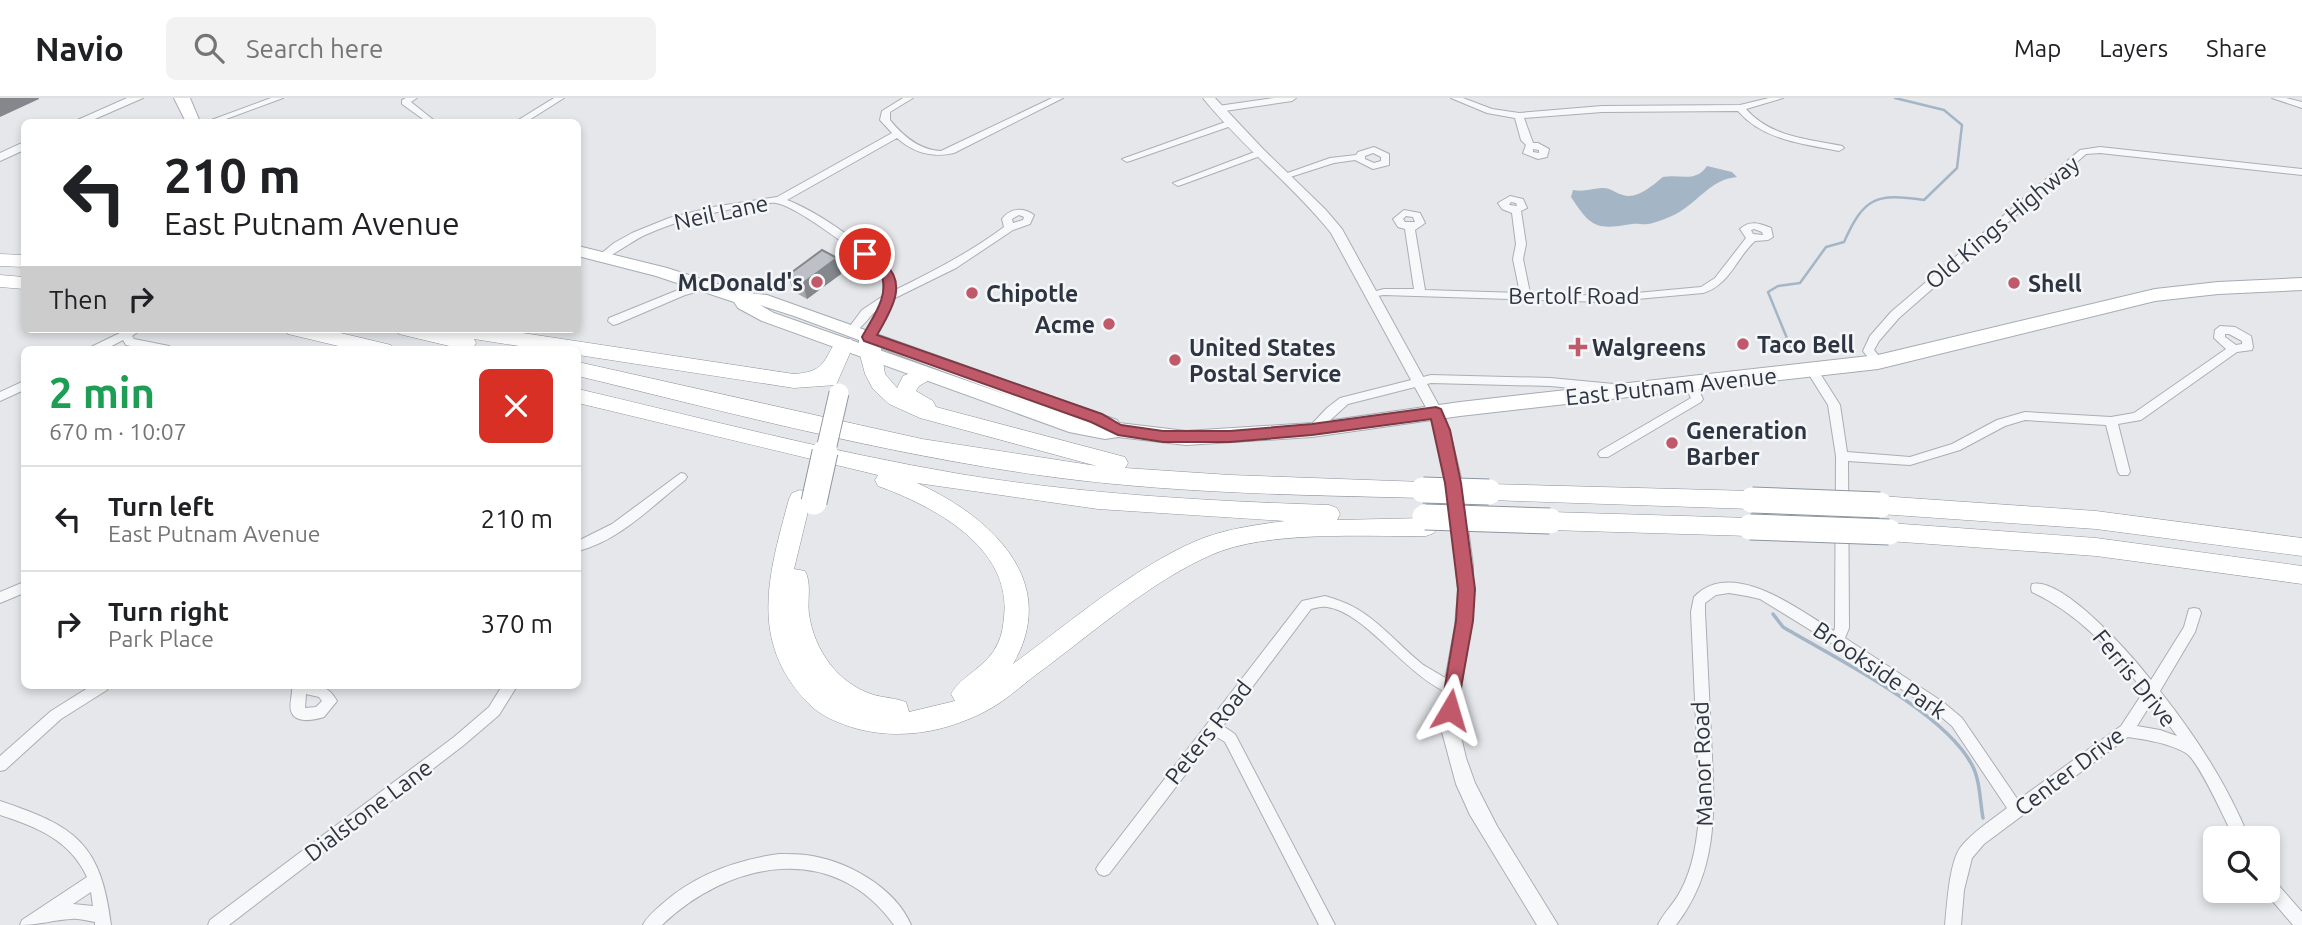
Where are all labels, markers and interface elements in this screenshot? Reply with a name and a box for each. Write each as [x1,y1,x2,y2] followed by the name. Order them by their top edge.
[166,17,656,80] search box
[190,29,228,67] icon: search
[35,30,124,67] text: Navio
[246,34,383,63] text: Search here
[2014,35,2061,62] text: Map
[2099,35,2168,62] text: Layers
[2206,35,2267,62] text: Share
[49,147,140,238] icon: left
[164,147,301,202] text: 210 m
[1920,150,2084,294] street label: Old Kings Highway
[672,190,770,234] street label: Neil Lane
[164,205,460,241] text: East Putnam Avenue
[835,224,895,284] pin
[846,235,884,273] icon: arrive
[677,270,803,295] place label: McDonald's
[2028,271,2082,296] place label: Shell
[809,274,825,290] marker: McDonald's
[2006,275,2022,291] marker: Shell
[122,280,160,318] icon: right
[986,281,1078,306] place label: Chipotle
[1508,283,1640,308] street label: Bertolf Road
[49,285,108,314] text: Then
[964,285,980,301] marker: Chipotle
[1035,312,1095,337] place label: Acme
[1101,316,1117,332] marker: Acme
[1757,332,1854,357] place label: Taco Bell
[1189,335,1342,386] place label: United States Postal Service
[1592,335,1706,360] place label: Walgreens
[1735,336,1751,352] marker: Taco Bell
[1570,339,1586,355] marker: Walgreens
[1167,352,1183,368] marker: United States Postal Service
[1564,362,1778,410] street label: East Putnam Avenue
[49,369,155,416] text: 2 min
[479,369,553,443] button: close
[1686,418,1807,469] place label: Generation Barber
[49,419,187,444] text: 670 m · 10:07
[1664,435,1680,451] marker: Generation Barber
[108,492,214,521] text: Turn left
[49,500,87,538] icon: left
[481,504,553,533] text: 210 m
[108,521,320,546] text: East Putnam Avenue
[108,597,229,626] text: Turn right
[49,605,87,643] icon: right
[481,609,553,638] text: 370 m
[1809,616,1951,724] street label: Brookside Park
[2088,625,2182,731] street label: Ferris Drive
[108,626,214,651] text: Park Place
[1413,673,1487,747] position arrow
[1160,675,1256,789] street label: Peters Road
[1687,701,1717,827] street label: Manor Road
[2010,722,2128,820] street label: Center Drive
[300,754,436,866] street label: Dialstone Lane
[2203,826,2280,903] map controls
[2203,826,2280,903] button: search

